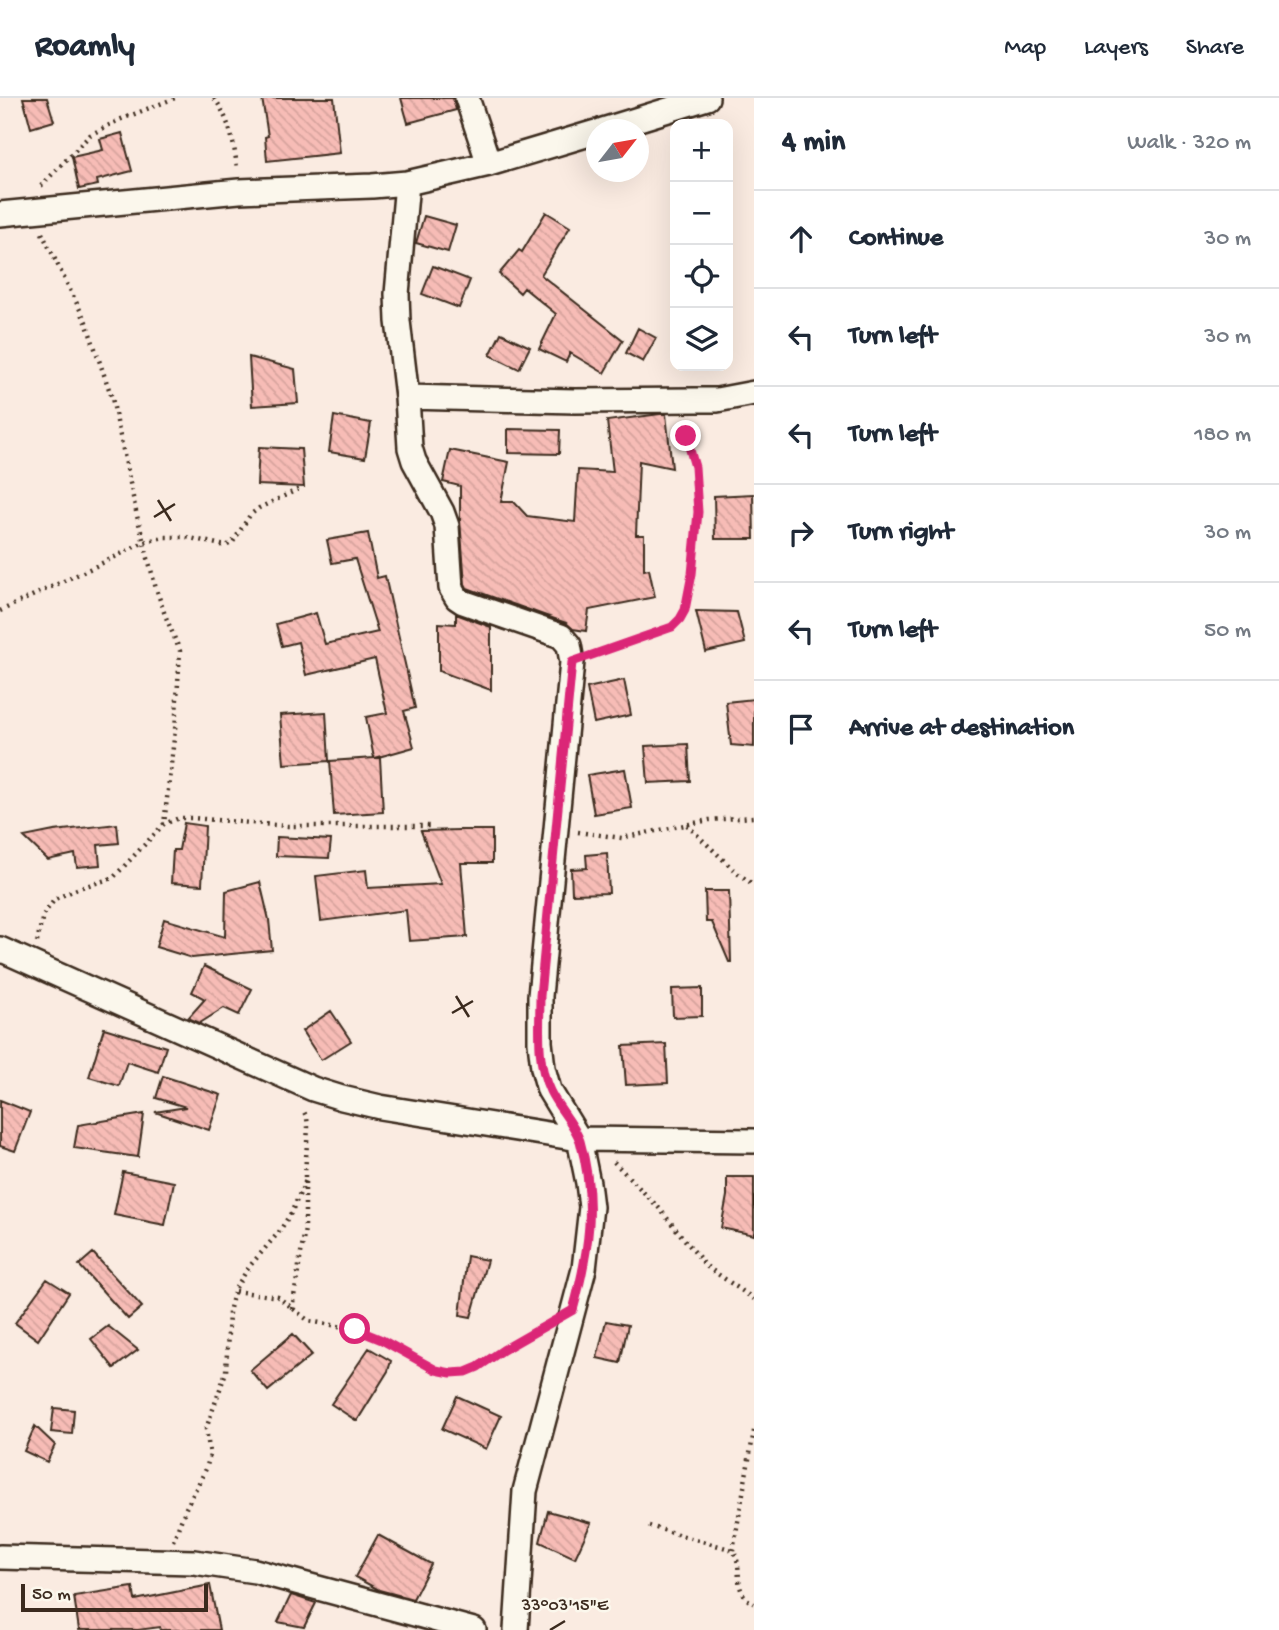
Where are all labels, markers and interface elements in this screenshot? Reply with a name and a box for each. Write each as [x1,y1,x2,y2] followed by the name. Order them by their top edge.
[35,29,135,67] text: Roamly
[1004,34,1046,63] text: Map
[1084,34,1148,63] text: Layers
[1186,34,1244,63] text: Share
[586,119,649,182] north arrow
[670,119,733,371] map controls
[670,119,733,182] button: +
[782,126,845,161] text: 4 min
[1127,130,1251,157] text: Walk · 320 m
[670,182,733,245] button: −
[782,220,820,258] icon: ahead
[849,224,943,255] text: Continue
[1204,226,1251,253] text: 30 m
[670,245,733,308] button: locate
[670,308,733,371] button: layers
[782,318,820,356] icon: left
[849,322,937,353] text: Turn left
[1204,324,1251,351] text: 30 m
[782,416,820,454] icon: left
[670,420,701,451] route end
[849,420,937,451] text: Turn left
[1194,422,1251,449] text: 180 m
[782,514,820,552] icon: right
[849,518,953,549] text: Turn right
[1204,520,1251,547] text: 30 m
[782,612,820,650] icon: left
[849,616,937,647] text: Turn left
[1204,618,1251,645] text: 50 m
[782,710,820,748] icon: arrive
[849,714,1074,745] text: Arrive at destination
[339,1313,370,1344] route start
[21,1581,208,1613] scale bar
[32,1584,71,1607] text: 50 m
[521,1596,609,1617] text: 33°03'15"E

